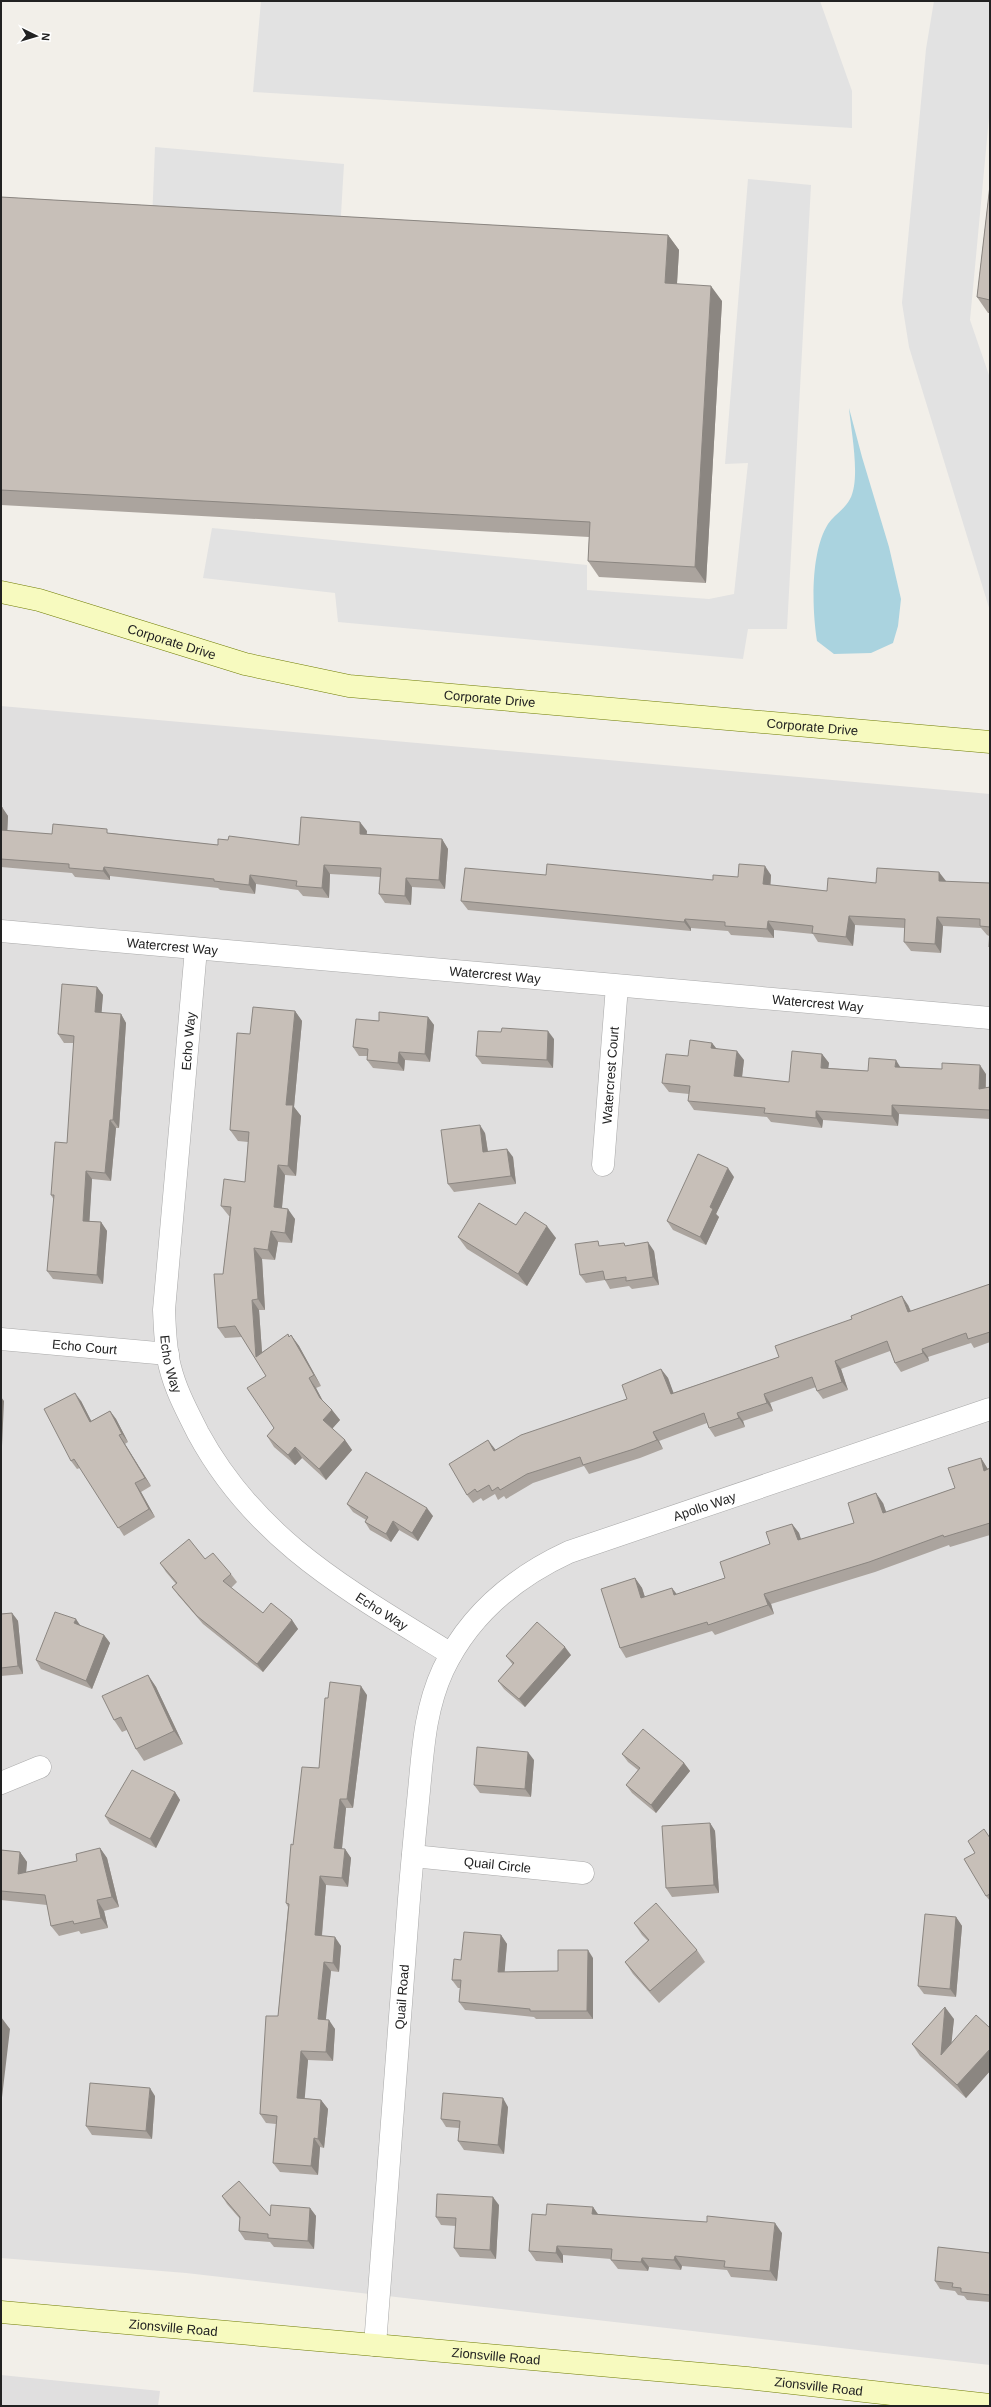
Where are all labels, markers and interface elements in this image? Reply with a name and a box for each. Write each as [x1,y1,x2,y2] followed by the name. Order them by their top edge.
[16,16,56,56] north arrow
[40,32,52,41] text: N
[126,621,218,663] street label: Corporate Drive
[443,687,536,710] street label: Corporate Drive
[766,716,859,738] street label: Corporate Drive
[126,935,219,958] street label: Watercrest Way
[449,963,542,986] street label: Watercrest Way
[772,992,865,1015] street label: Watercrest Way
[178,1011,199,1071] street label: Echo Way
[599,1026,622,1125] street label: Watercrest Court
[157,1335,185,1396] street label: Echo Way
[52,1337,118,1357] street label: Echo Court
[671,1489,738,1524] street label: Apollo Way
[353,1589,411,1634] street label: Echo Way
[463,1854,532,1876] street label: Quail Circle
[392,1964,412,2030] street label: Quail Road
[128,2316,218,2339] street label: Zionsville Road
[451,2345,541,2368] street label: Zionsville Road
[774,2374,864,2399] street label: Zionsville Road

